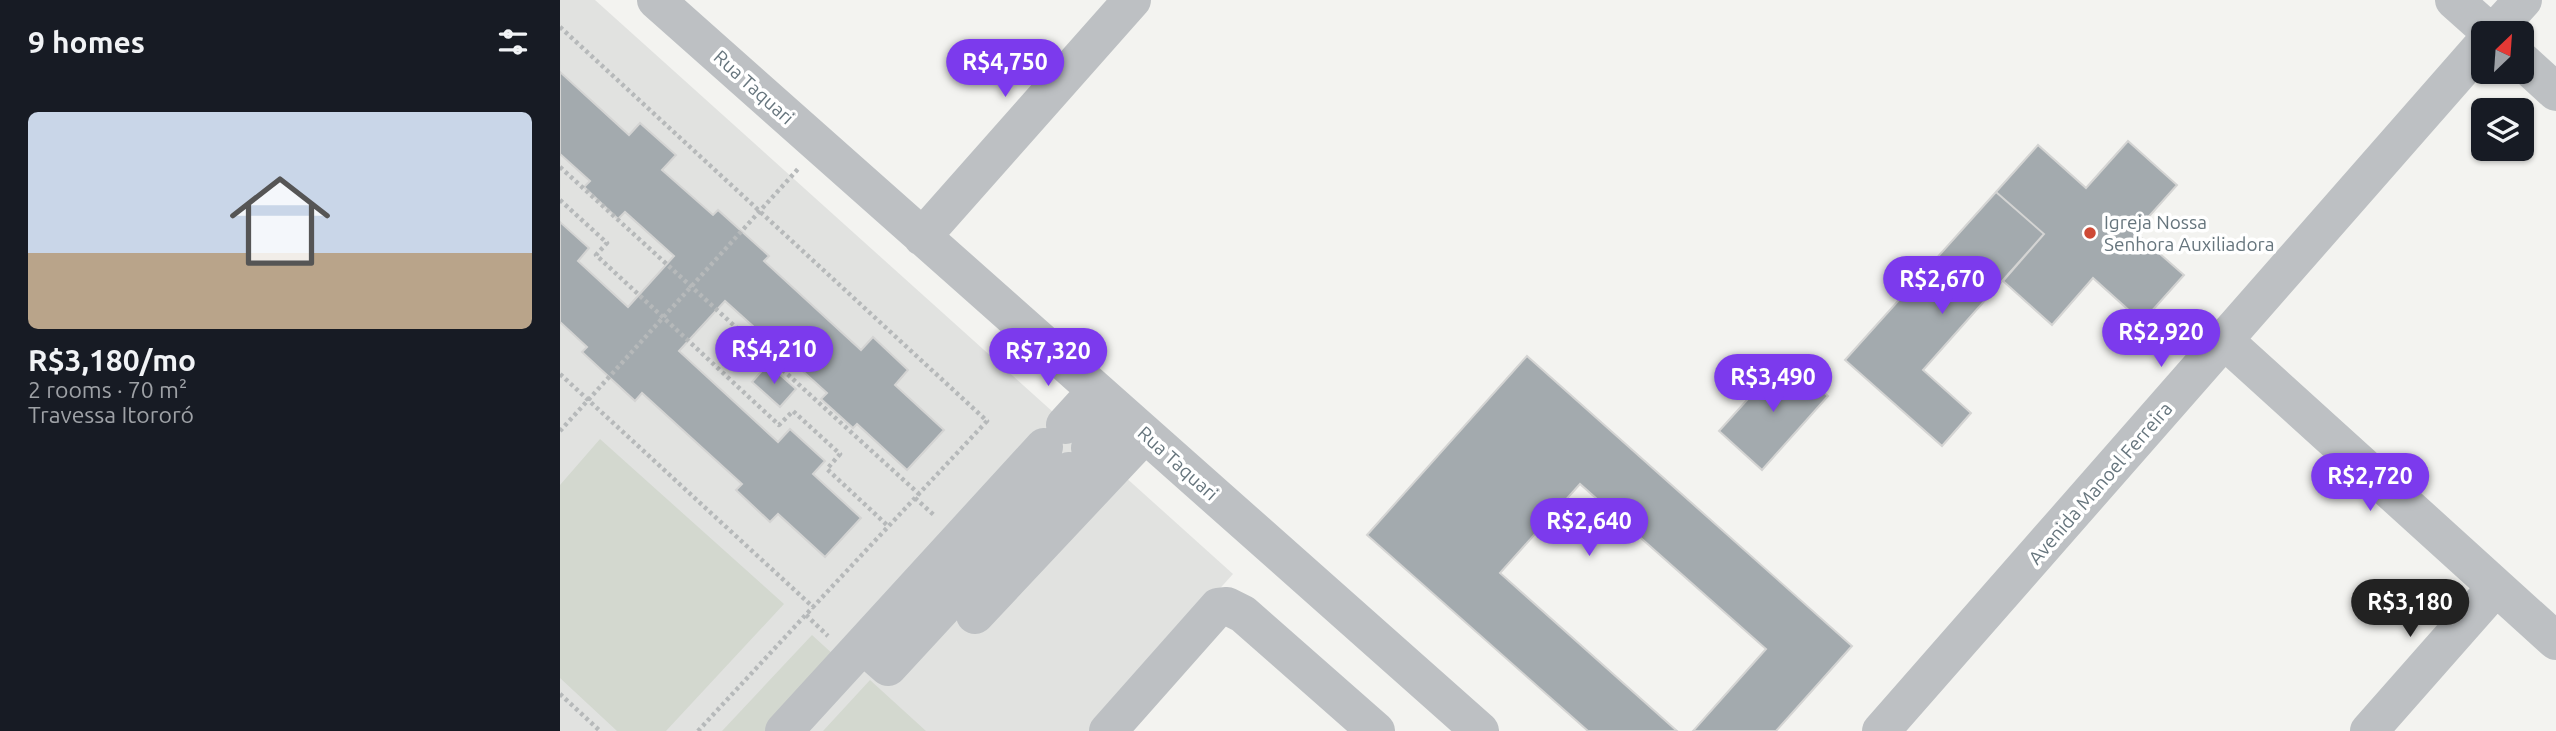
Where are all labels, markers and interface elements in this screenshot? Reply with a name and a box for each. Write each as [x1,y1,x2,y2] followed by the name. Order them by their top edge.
[2471,21,2534,84] north arrow
[2471,21,2534,161] map controls
[494,23,532,61] icon: filters
[28,25,145,59] text: 9 homes
[940,40,1070,99] pin: R$4,750
[709,45,799,129] street label: Rua Taquari
[962,49,1048,74] text: R$4,750
[2471,98,2534,161] button: layers
[217,158,343,284] icon: home
[2104,211,2275,255] place label: Igreja Nossa Senhora Auxiliadora
[2082,225,2098,241] marker: Igreja Nossa Senhora Auxiliadora
[1877,256,2007,316] pin: R$2,670
[1899,266,1985,291] text: R$2,670
[2096,310,2226,369] pin: R$2,920
[2118,319,2204,344] text: R$2,920
[709,326,839,386] pin: R$4,210
[983,328,1113,388] pin: R$7,320
[731,336,817,361] text: R$4,210
[1005,338,1091,363] text: R$7,320
[28,343,196,377] text: R$3,180/mo
[1708,354,1838,414] pin: R$3,490
[1730,364,1816,389] text: R$3,490
[28,377,187,402] text: 2 rooms · 70 m²
[2024,397,2176,569] street label: Avenida Manoel Ferreira
[28,402,194,427] text: Travessa Itororó
[1133,421,1223,505] street label: Rua Taquari
[2305,454,2435,513] pin: R$2,720
[2327,463,2413,488] text: R$2,720
[1524,498,1654,558] pin: R$2,640
[1546,508,1632,533] text: R$2,640
[2345,580,2475,639] pin: R$3,180
[2367,589,2453,614] text: R$3,180

